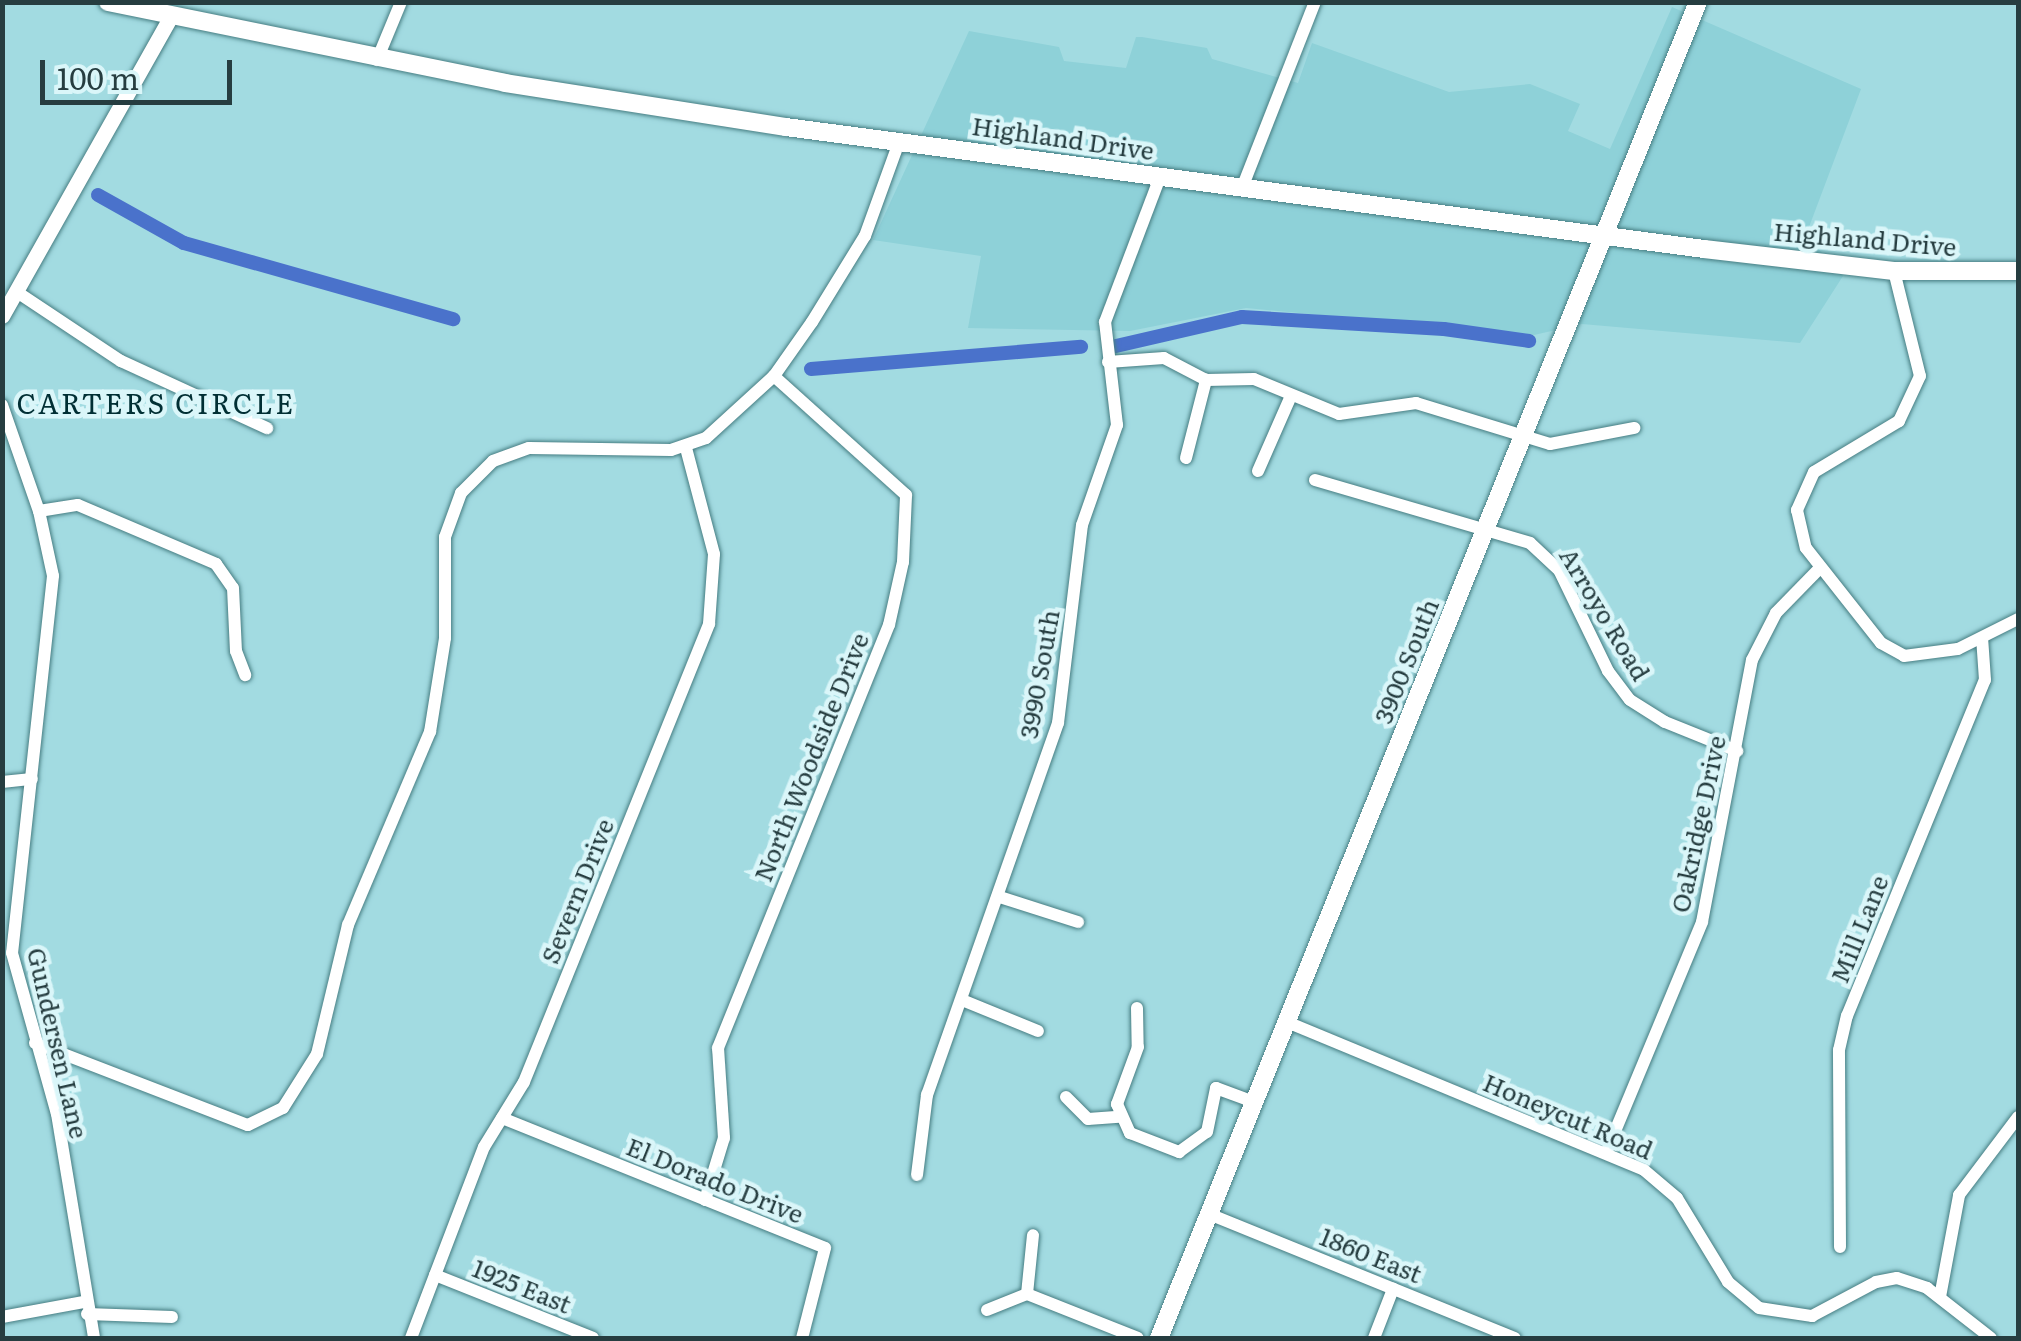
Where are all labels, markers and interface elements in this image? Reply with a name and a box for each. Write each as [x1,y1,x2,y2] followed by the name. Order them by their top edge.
[45,40,238,102] scale bar
[57,55,139,99] text: 100 m
[970,110,1156,166] street label: Highland Drive
[1772,216,1958,262] street label: Highland Drive
[16,385,296,419] district label: CARTERS CIRCLE
[1554,542,1656,686] street label: Arroyo Road
[1367,594,1445,728] street label: 3900 South
[1013,607,1065,741] street label: 3990 South
[747,628,875,886] street label: North Woodside Drive
[1665,733,1731,915] street label: Oakridge Drive
[534,814,620,968] street label: Severn Drive
[1824,871,1894,987] street label: Mill Lane
[21,945,95,1141] street label: Gundersen Lane
[1479,1067,1657,1165] street label: Honeycut Road
[622,1131,808,1229] street label: El Dorado Drive
[1316,1221,1426,1289] street label: 1860 East
[468,1253,576,1319] street label: 1925 East

